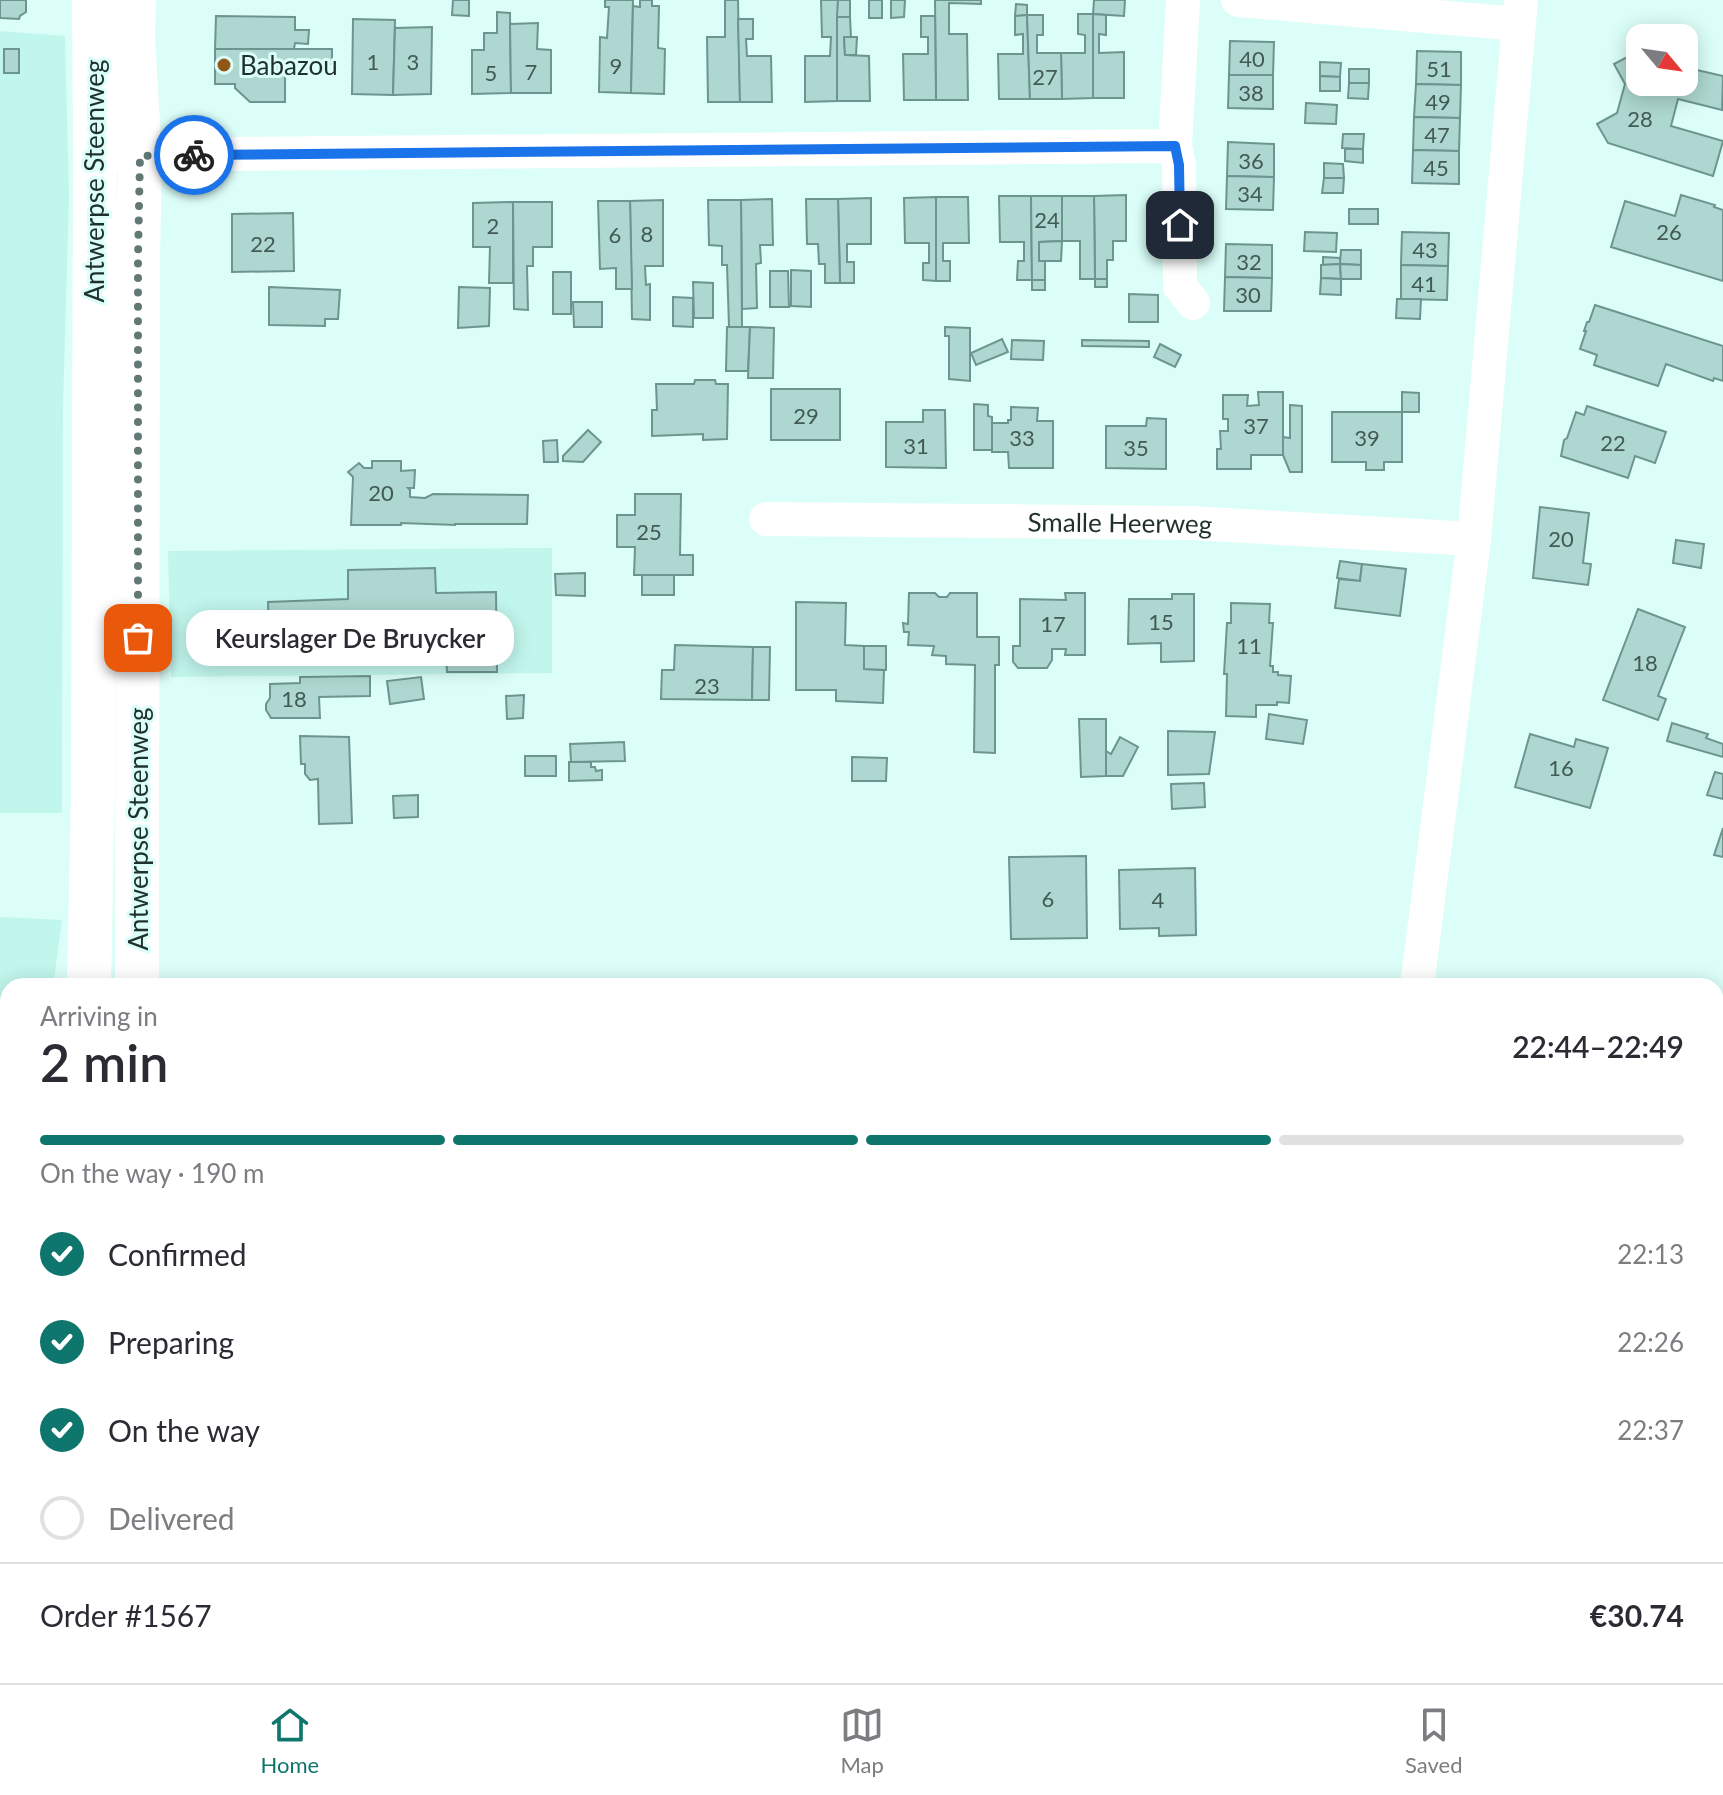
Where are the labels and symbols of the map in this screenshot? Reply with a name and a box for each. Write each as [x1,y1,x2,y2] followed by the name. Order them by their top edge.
[1626,24,1698,96] north arrow
[1239,45,1265,72] house number: 40
[367,48,379,75] house number: 1
[407,48,419,75] house number: 3
[240,49,338,81] place label: Babazou
[610,52,622,79] house number: 9
[1426,55,1452,82] house number: 51
[215,56,233,74] marker: Babazou
[525,58,537,85] house number: 7
[78,59,110,303] street label: Antwerpse Steenweg
[485,59,497,86] house number: 5
[1032,63,1058,90] house number: 27
[1238,79,1264,106] house number: 38
[1425,88,1451,115] house number: 49
[1627,105,1653,132] house number: 28
[154,115,234,195] courier
[1424,121,1450,148] house number: 47
[1238,147,1264,174] house number: 36
[1423,154,1449,181] house number: 45
[1237,180,1263,207] house number: 34
[1146,191,1214,259] pin
[1034,206,1060,233] house number: 24
[487,212,499,239] house number: 2
[1656,218,1682,245] house number: 26
[641,220,653,247] house number: 8
[609,221,621,248] house number: 6
[250,230,276,257] house number: 22
[1412,236,1438,263] house number: 43
[1236,248,1262,275] house number: 32
[1411,270,1437,297] house number: 41
[1235,281,1261,308] house number: 30
[793,402,819,429] house number: 29
[1243,412,1269,439] house number: 37
[1009,424,1035,451] house number: 33
[1354,424,1380,451] house number: 39
[1600,429,1626,456] house number: 22
[903,432,929,459] house number: 31
[1123,434,1149,461] house number: 35
[368,479,394,506] house number: 20
[1027,505,1213,540] street label: Smalle Heerweg
[636,518,662,545] house number: 25
[1548,525,1574,552] house number: 20
[104,604,172,672] pin
[1148,608,1174,635] house number: 15
[186,610,514,666] callout: Keurslager De Bruycker
[1040,610,1066,637] house number: 17
[1236,632,1262,659] house number: 11
[1632,649,1658,676] house number: 18
[694,672,720,699] house number: 23
[281,685,307,712] house number: 18
[122,707,154,951] street label: Antwerpse Steenweg
[1548,754,1574,781] house number: 16
[1042,885,1054,912] house number: 6
[1152,886,1165,913] house number: 4

